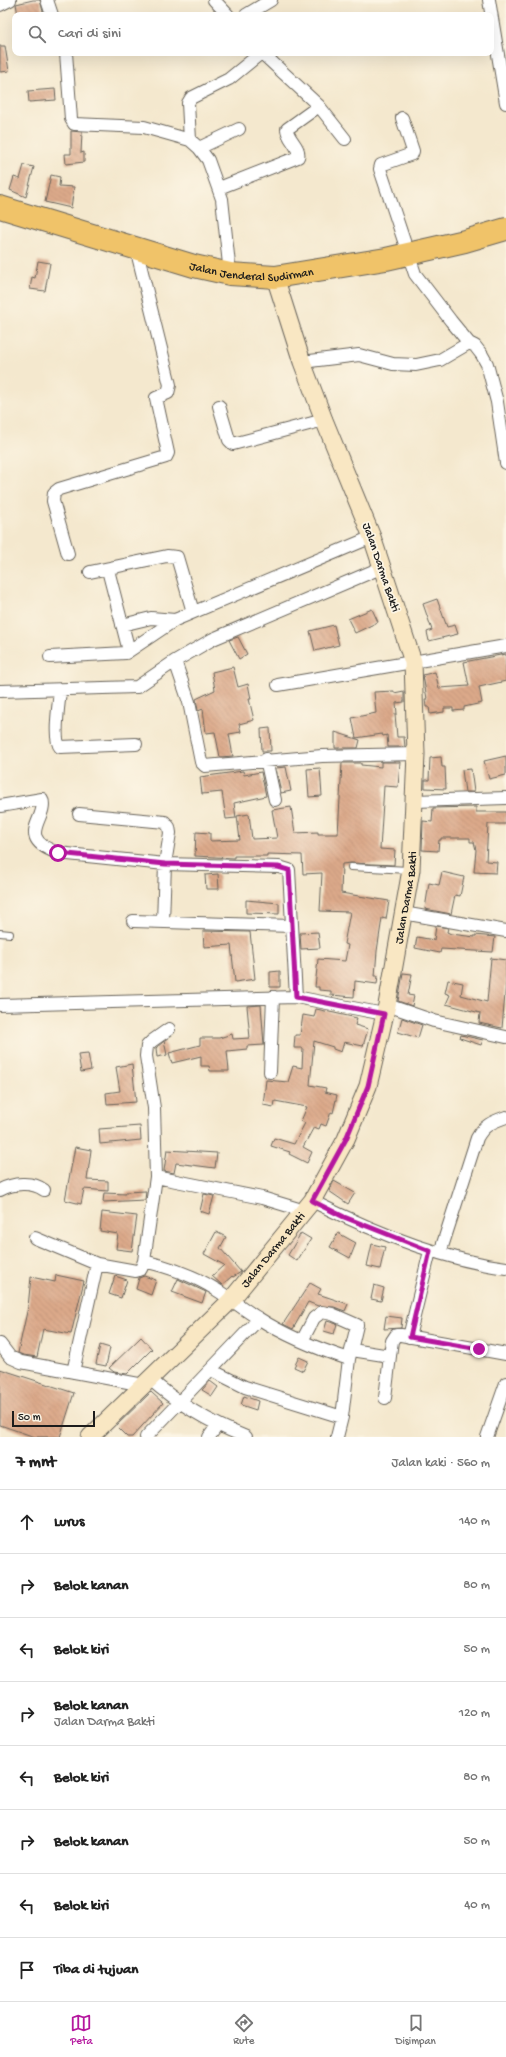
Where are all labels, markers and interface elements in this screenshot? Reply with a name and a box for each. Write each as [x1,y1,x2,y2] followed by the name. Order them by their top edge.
[12,12,494,56] search box
[26,23,48,45] icon: search
[58,25,121,43] text: Cari di sini
[187,260,315,286] street label: Jalan Jenderal Sudirman
[358,521,402,614] street label: Jalan Darma Bakti
[49,844,67,862] route start
[393,851,421,945] street label: Jalan Darma Bakti
[239,1210,309,1291] street label: Jalan Darma Bakti
[470,1340,488,1358] route end
[12,1409,95,1428] scale bar
[18,1412,40,1424] text: 50 m
[16,1453,56,1473] text: 7 mnt
[392,1456,490,1471] text: Jalan kaki · 560 m
[16,1511,38,1533] icon: ahead
[54,1513,84,1531] text: Lurus
[459,1514,490,1529] text: 140 m
[16,1575,38,1597] icon: right
[54,1577,128,1595] text: Belok kanan
[463,1578,490,1593] text: 80 m
[16,1639,38,1661] icon: left
[54,1641,109,1659] text: Belok kiri
[463,1642,490,1657] text: 50 m
[54,1697,128,1715] text: Belok kanan
[16,1703,38,1725] icon: right
[459,1706,490,1721] text: 120 m
[54,1715,155,1730] text: Jalan Darma Bakti
[16,1767,38,1789] icon: left
[54,1769,109,1787] text: Belok kiri
[463,1770,490,1785] text: 80 m
[16,1831,38,1853] icon: right
[54,1833,128,1851] text: Belok kanan
[463,1834,490,1849] text: 50 m
[16,1895,38,1917] icon: left
[54,1897,109,1915] text: Belok kiri
[464,1898,490,1913] text: 40 m
[16,1959,38,1981] icon: arrive
[54,1961,138,1979] text: Tiba di tujuan
[70,2012,93,2048] tab: Peta
[233,2012,255,2048] tab: Rute
[395,2012,436,2048] tab: Disimpan

